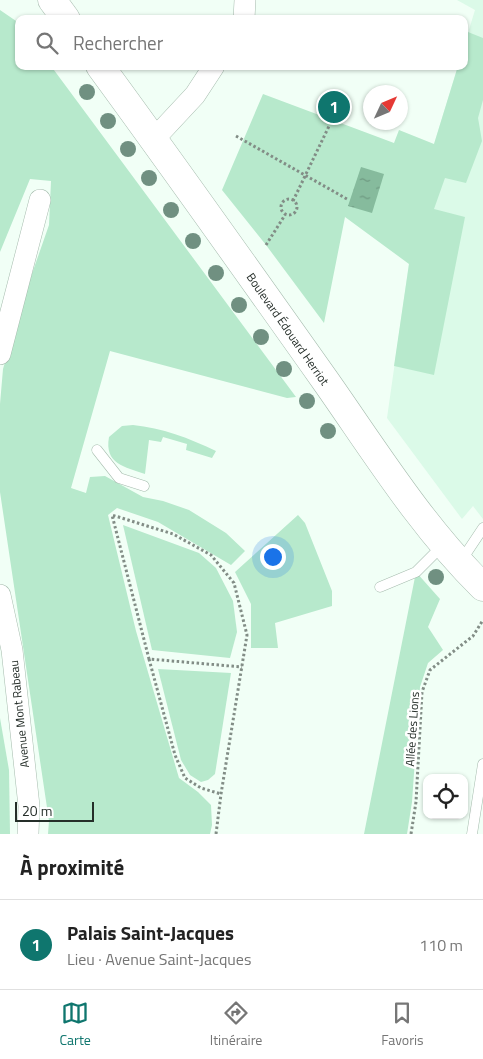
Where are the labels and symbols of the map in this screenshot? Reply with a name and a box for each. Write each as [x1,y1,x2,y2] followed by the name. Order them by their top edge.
[363,85,408,130] north arrow
[318,88,350,126] pin: 1
[242,269,335,390] street label: Boulevard Édouard Herriot
[260,544,286,570] your location
[4,659,34,769] street label: Avenue Mont Rabeau
[400,691,424,767] street label: Allée des Lions
[15,799,94,822] scale bar

